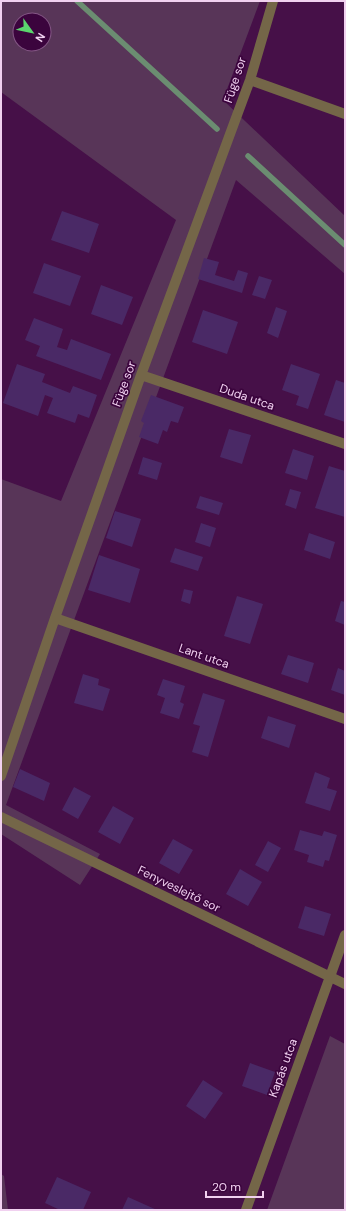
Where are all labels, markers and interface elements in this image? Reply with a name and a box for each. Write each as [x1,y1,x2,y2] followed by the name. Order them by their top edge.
[12,12,52,52] north arrow
[32,30,48,45] text: N
[220,54,250,105] street label: Füge sor
[108,358,140,409] street label: Füge sor
[217,380,277,414] street label: Duda utca
[177,640,231,672] street label: Lant utca
[135,862,223,916] street label: Fenyveslejtő sor
[265,1036,301,1100] street label: Kapás utca
[206,1173,263,1199] scale bar
[212,1179,241,1195] text: 20 m

